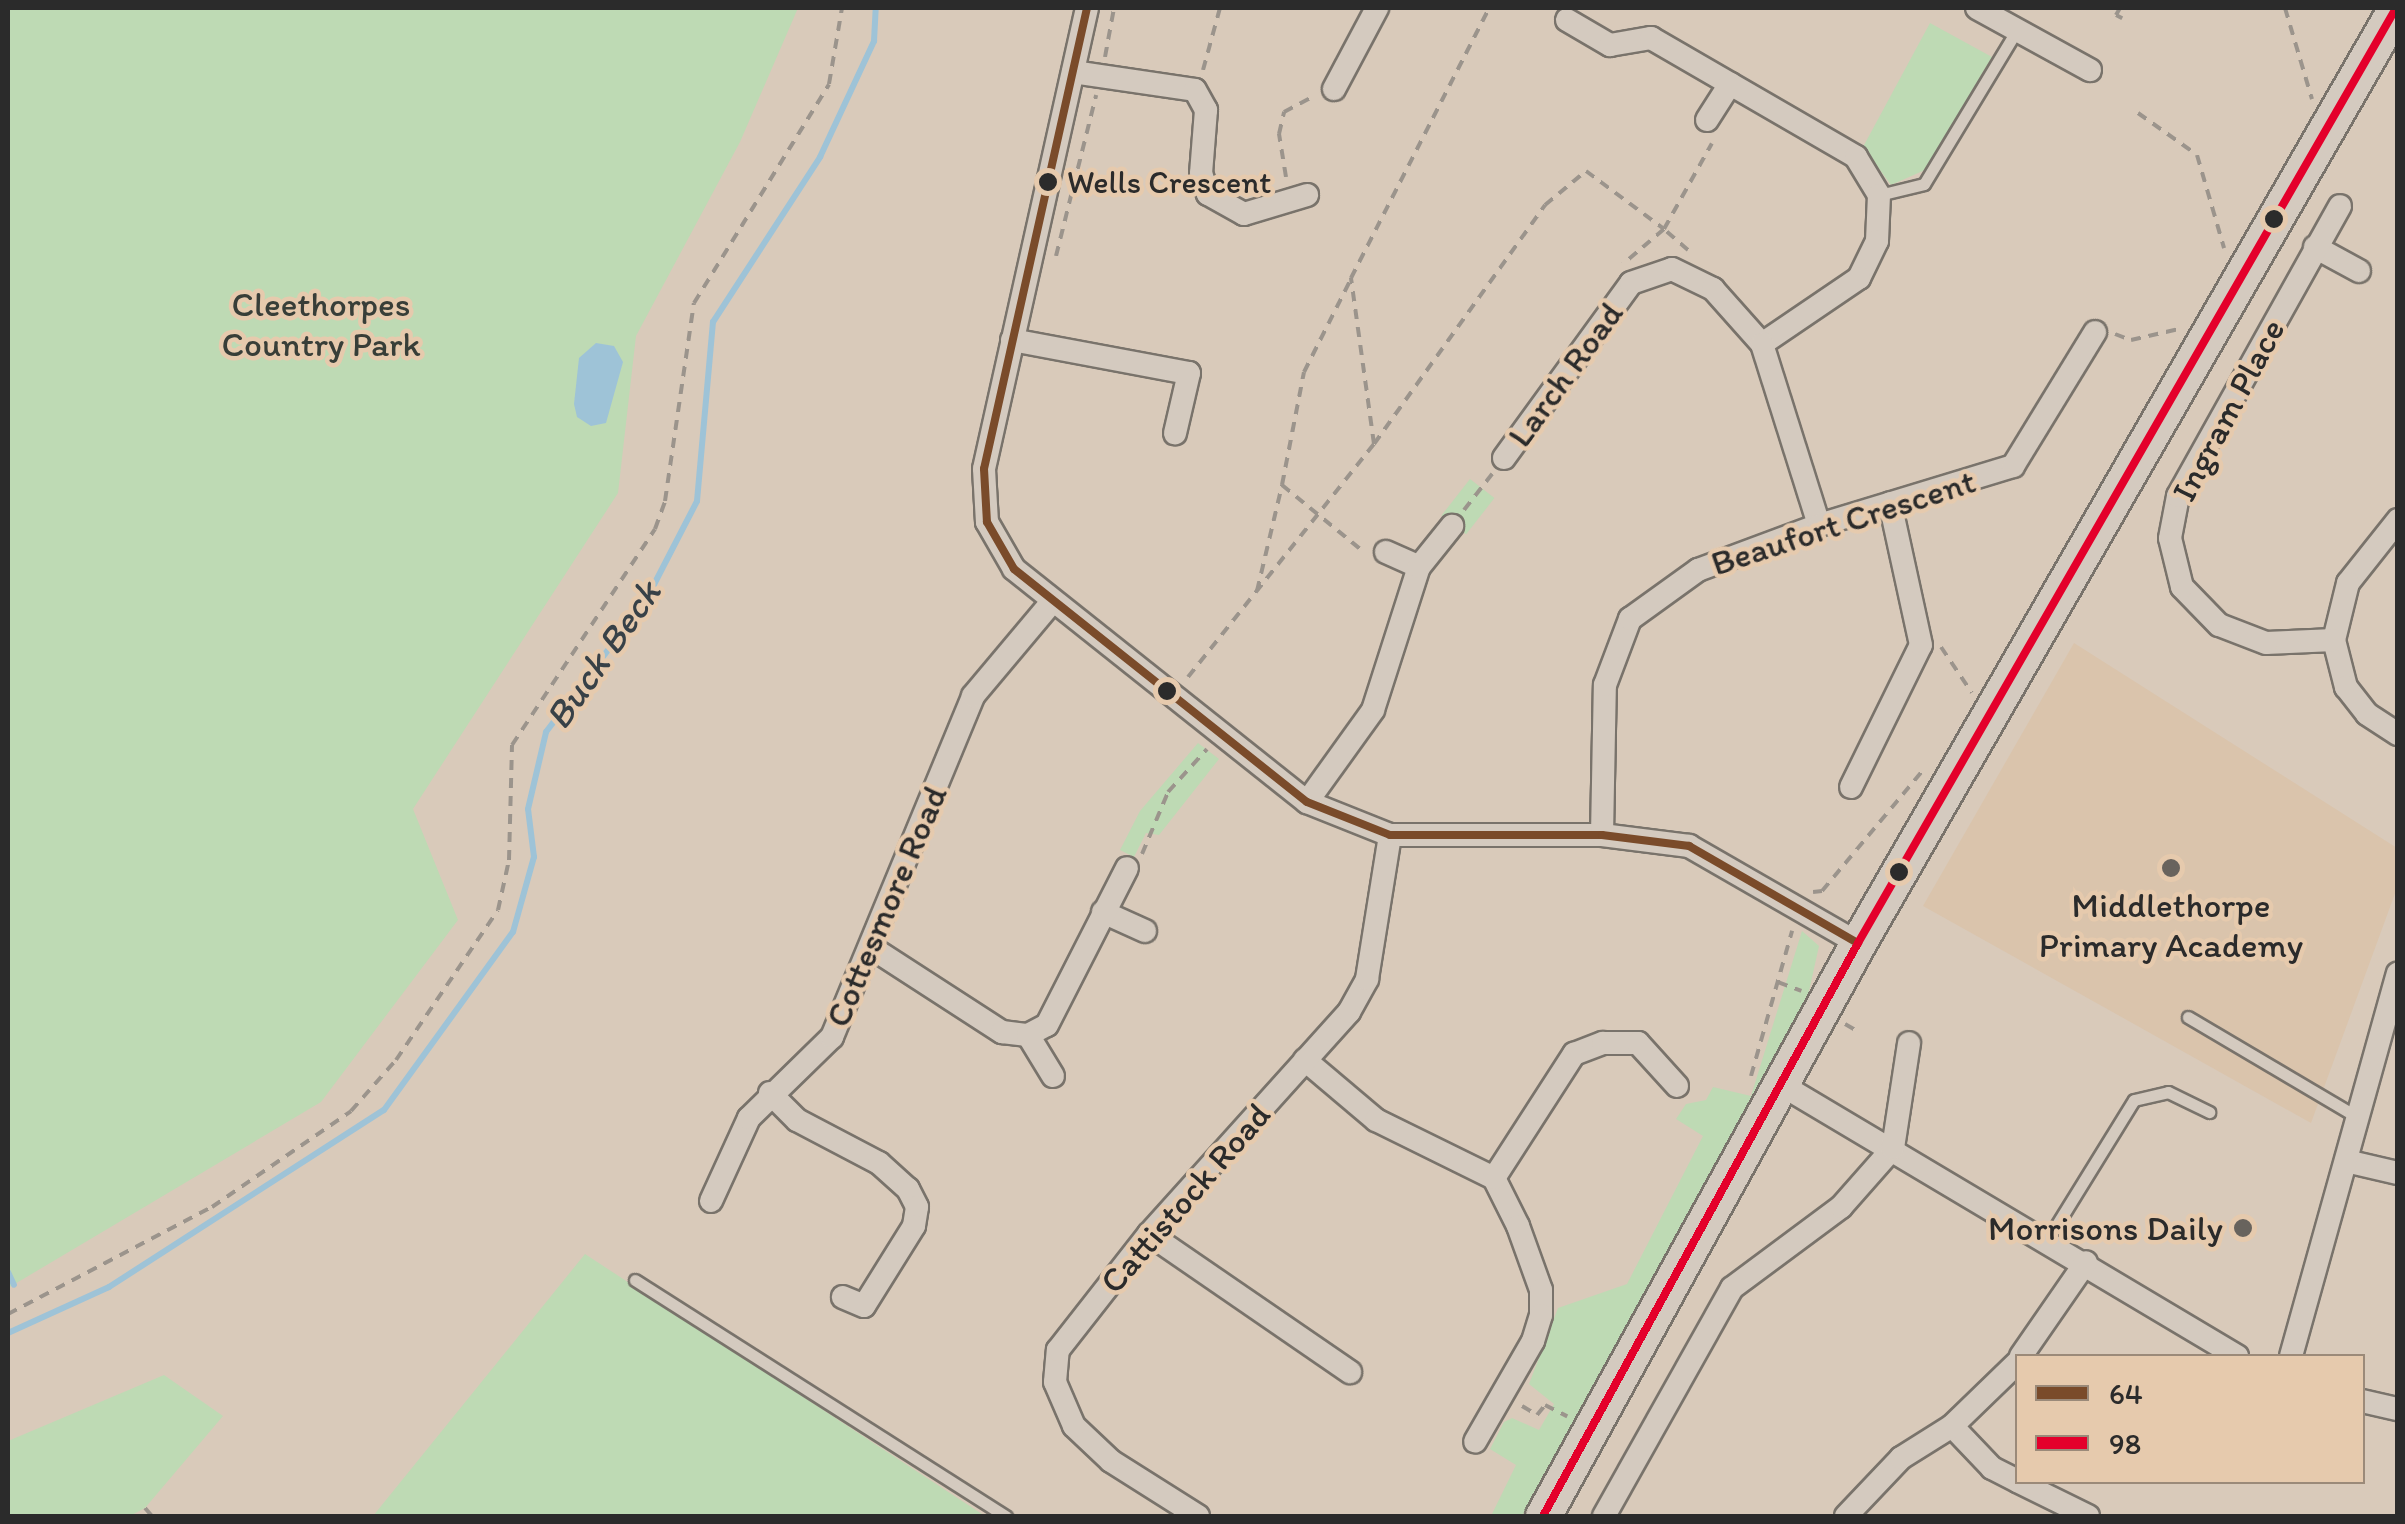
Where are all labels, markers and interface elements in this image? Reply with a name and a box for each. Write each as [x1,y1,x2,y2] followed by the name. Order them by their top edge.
[1067,163,1271,201] place label: Wells Crescent
[1038,172,1058,192] marker: Wells Crescent
[2264,209,2284,229] unlabelled marker
[221,283,421,365] park label: Cleethorpes Country Park
[1499,294,1631,454] street label: Larch Road
[2162,312,2294,508] street label: Ingram Place
[1706,460,1980,584] street label: Beaufort Crescent
[535,572,671,738] water label: Buck Beck
[1157,681,1177,701] unlabelled marker
[816,779,956,1033] street label: Cottesmore Road
[2160,857,2182,879] marker: Middlethorpe Primary Academy
[1889,862,1909,882] unlabelled marker
[2039,884,2303,966] place label: Middlethorpe Primary Academy
[1091,1094,1279,1302] street label: Cattistock Road
[1988,1207,2223,1249] place label: Morrisons Daily
[2232,1217,2254,1239] marker: Morrisons Daily
[2015,1354,2365,1484] legend
[2109,1375,2143,1412] text: 64
[2109,1425,2141,1462] text: 98

